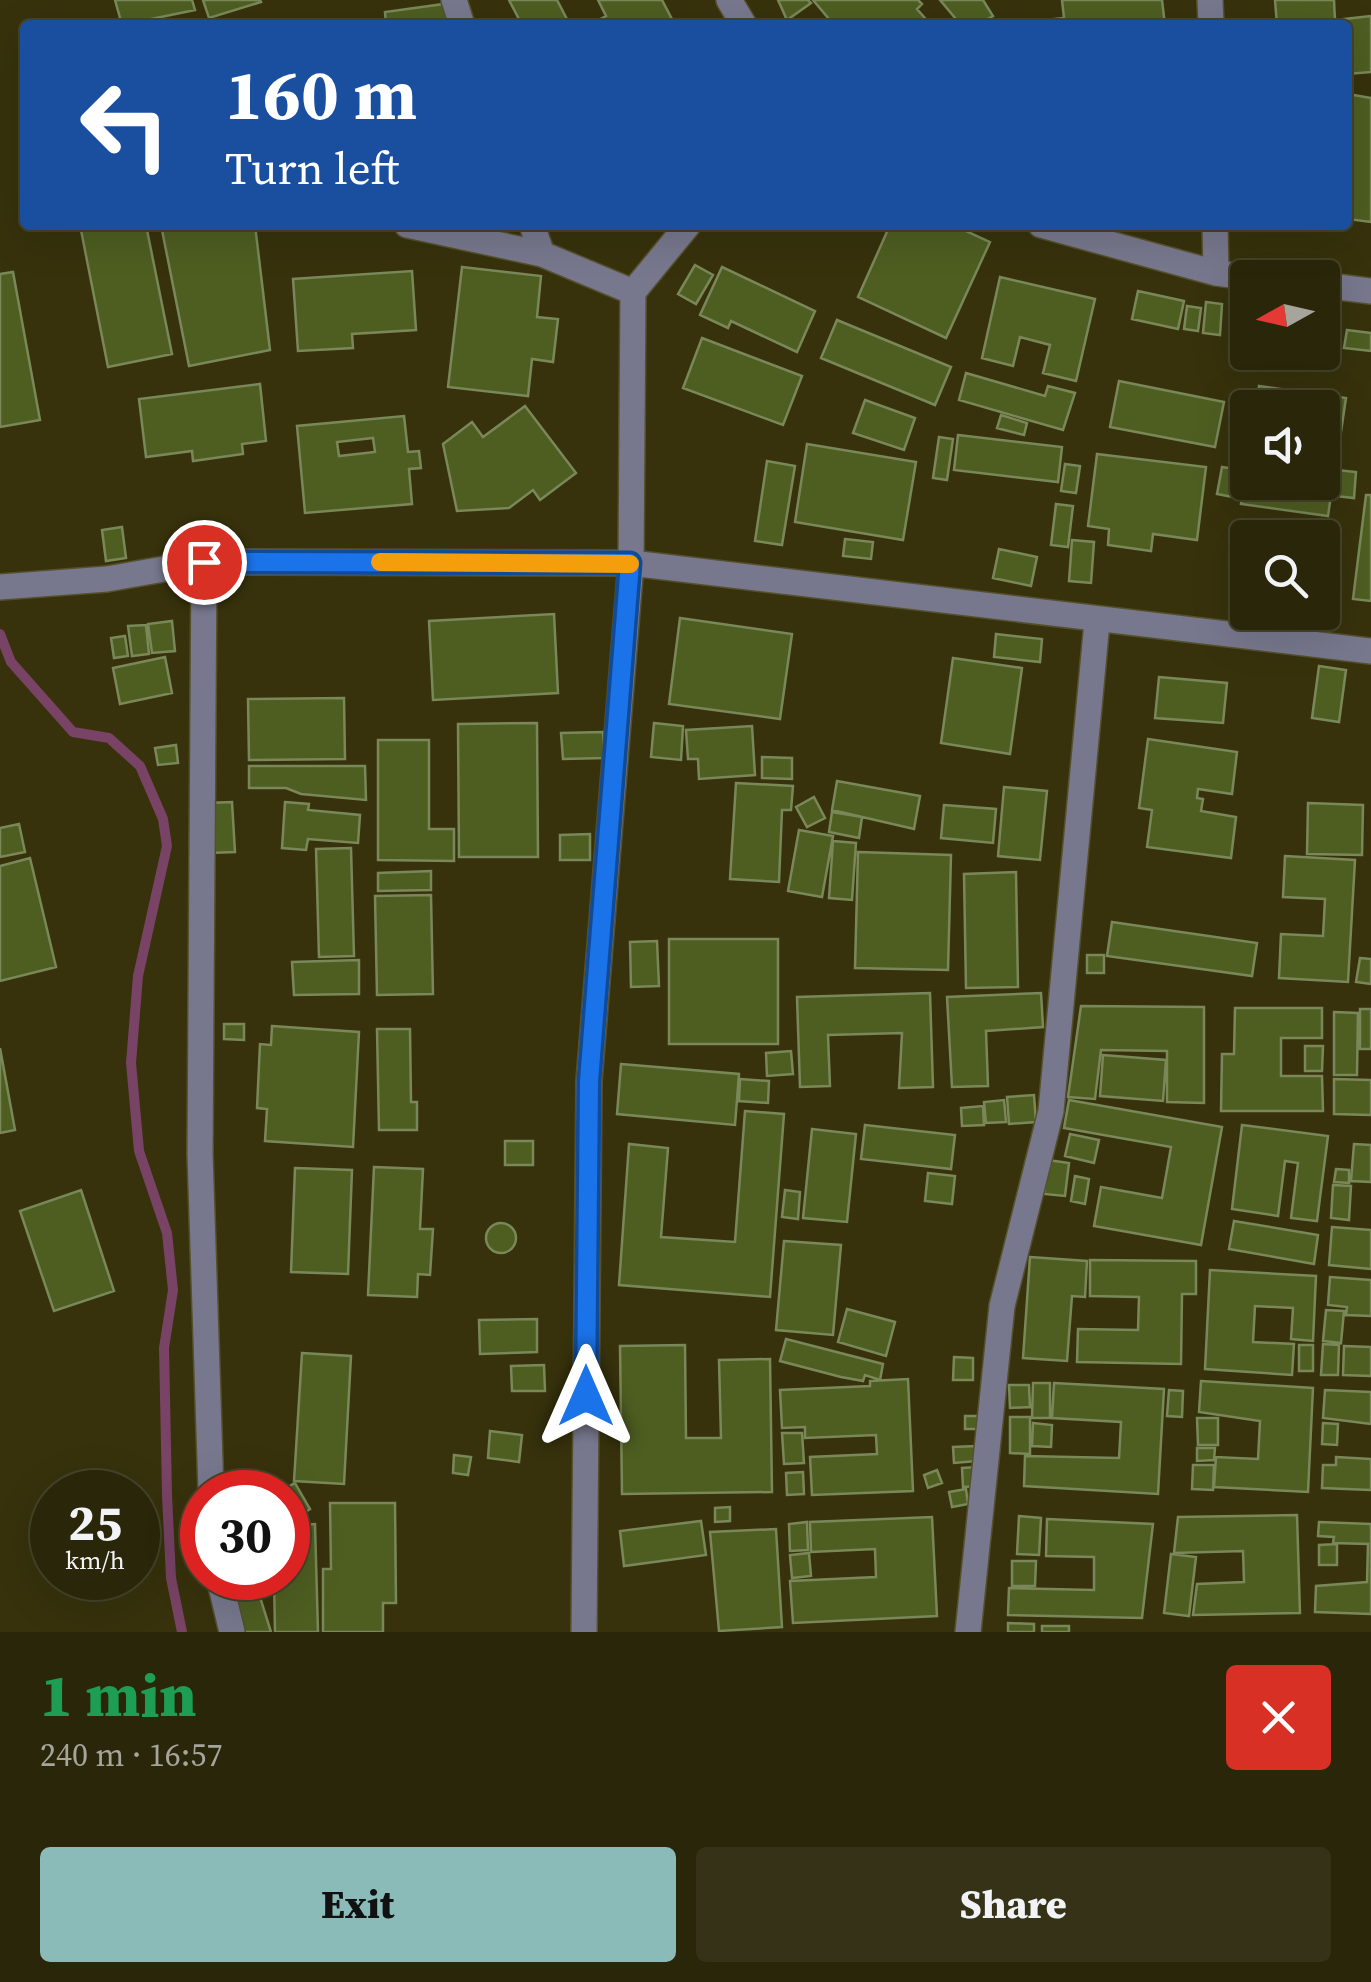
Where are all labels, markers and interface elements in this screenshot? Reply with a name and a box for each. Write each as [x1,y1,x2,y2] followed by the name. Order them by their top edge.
[225,46,417,142] text: 160 m
[60,60,190,190] icon: left
[225,137,399,199] text: Turn left
[1230,260,1340,370] north arrow
[1230,260,1340,630] map controls
[1230,390,1340,500] button: sound
[162,520,247,605] pin
[1230,520,1340,630] button: search
[177,535,232,590] icon: arrive
[534,1344,638,1448] position arrow
[180,1470,310,1600] speed limit sign: 30
[68,1488,122,1557] text: 25
[65,1543,125,1577] text: km/h
[40,1654,196,1736] text: 1 min
[1226,1665,1331,1770] button: close
[40,1733,222,1777] text: 240 m · 16:57
[40,1847,676,1962] button: Exit
[696,1847,1331,1962] button: Share

